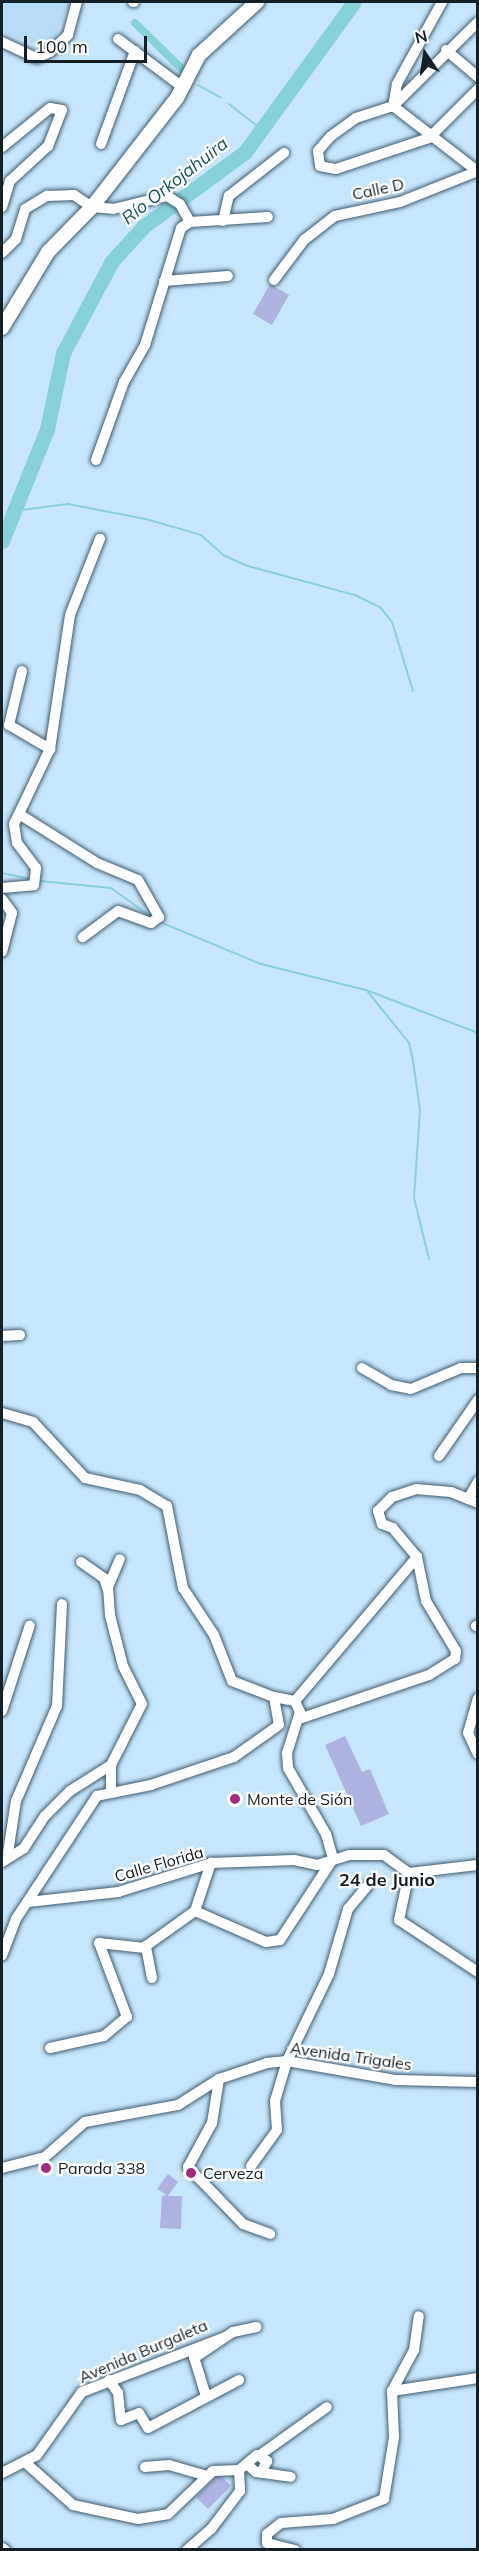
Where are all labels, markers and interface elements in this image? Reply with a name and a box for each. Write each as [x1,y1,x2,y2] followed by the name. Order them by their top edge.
[27,24,150,62] scale bar
[395,24,455,84] north arrow
[413,25,429,48] text: N
[35,35,88,58] text: 100 m
[118,133,232,229] water label: Río Orkojahuira
[350,174,406,204] street label: Calle D
[247,1789,352,1809] place label: Monte de Sión
[228,1792,242,1806] marker: Monte de Sión
[112,1842,206,1886] street label: Calle Florida
[339,1869,435,1891] district label: 24 de Junio
[289,2038,413,2074] street label: Avenida Trigales
[58,2158,145,2178] place label: Parada 338
[39,2161,53,2175] marker: Parada 338
[203,2163,263,2183] place label: Cerveza
[184,2166,198,2180] marker: Cerveza
[76,2315,210,2387] street label: Avenida Burgaleta

